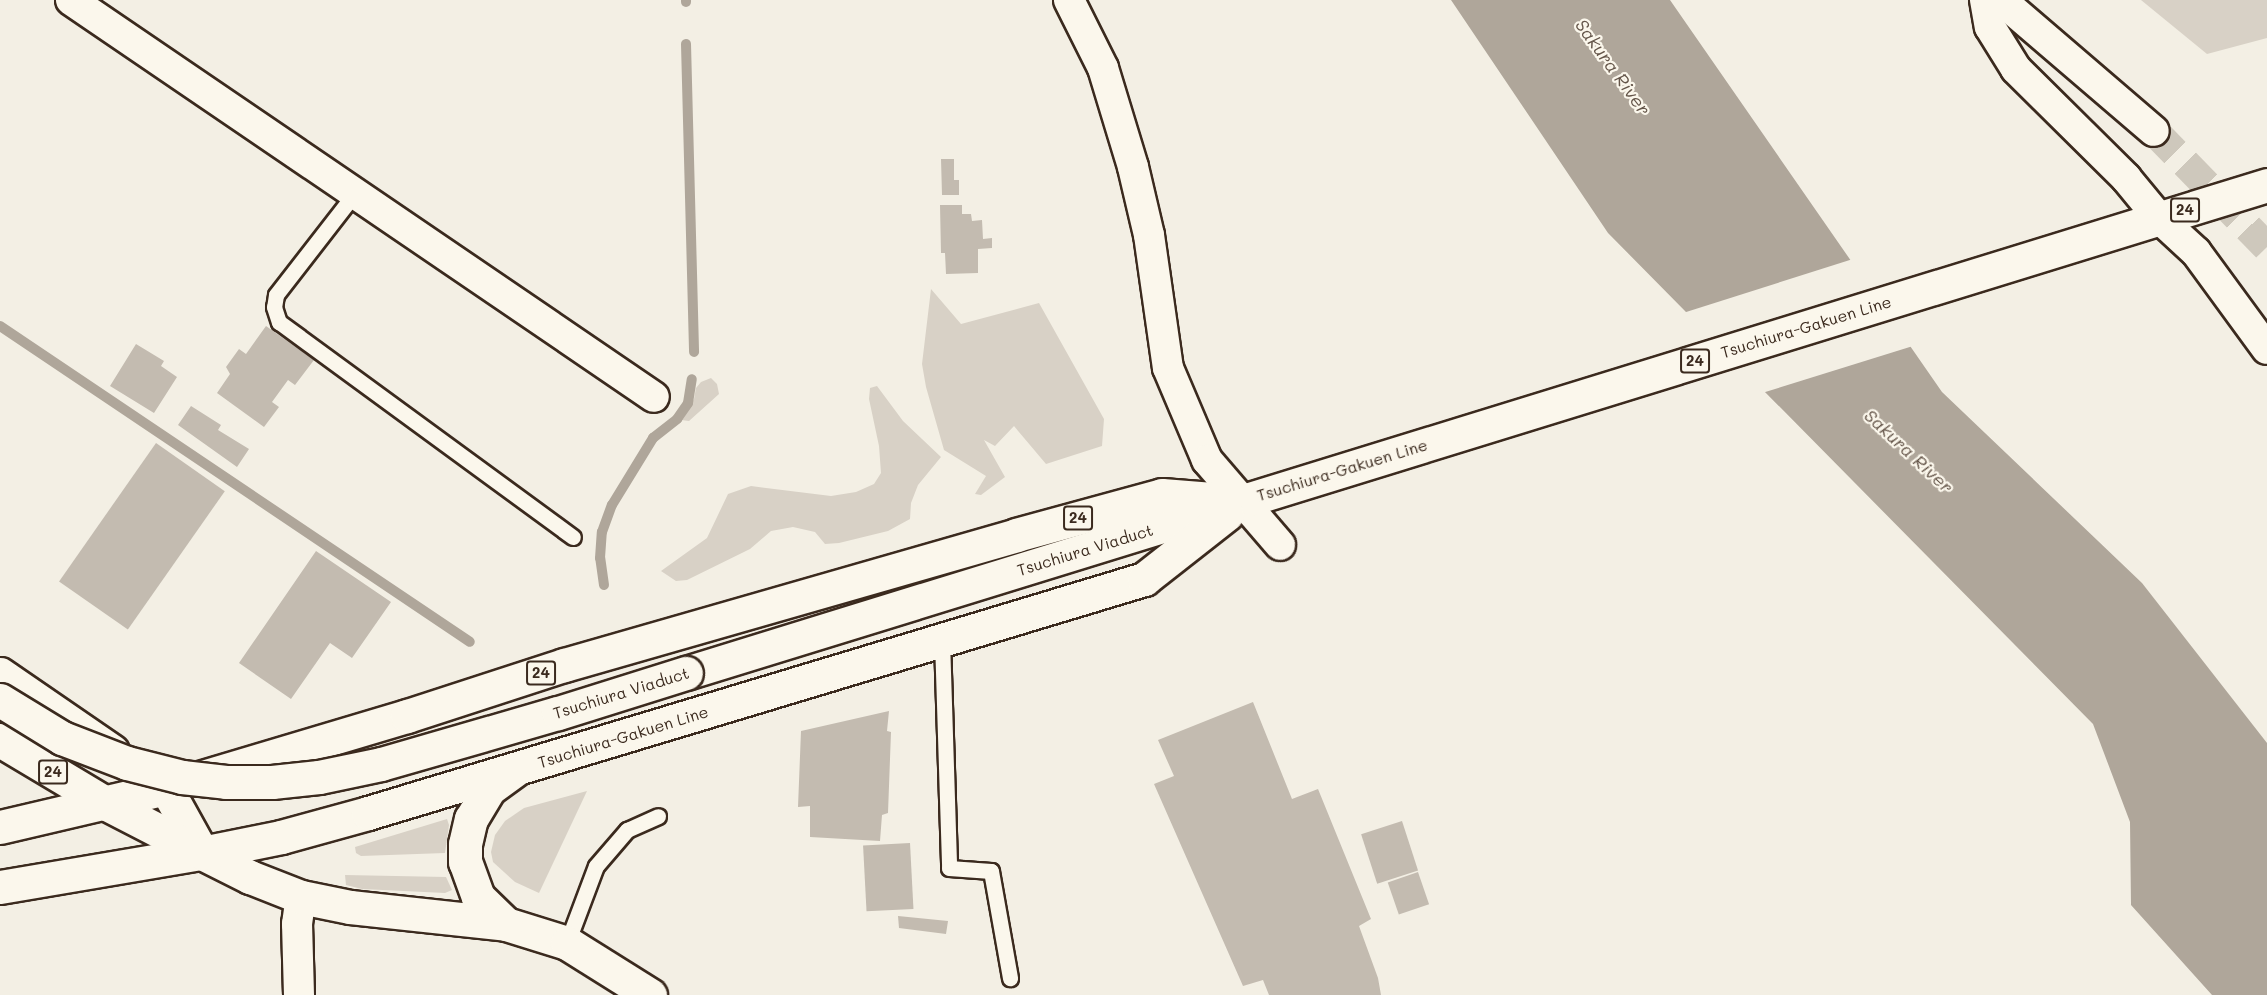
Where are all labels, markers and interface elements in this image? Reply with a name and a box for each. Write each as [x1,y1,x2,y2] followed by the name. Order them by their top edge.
[1571,15,1655,119] water label: Sakura River
[2170,198,2200,222] road number: 24
[1718,292,1894,362] street label: Tsuchiura-Gakuen Line
[1680,349,1710,373] road number: 24
[1860,404,1958,498] water label: Sakura River
[1254,435,1430,505] street label: Tsuchiura-Gakuen Line
[1063,506,1093,530] road number: 24
[1015,520,1155,580] street label: Tsuchiura Viaduct
[526,661,556,685] road number: 24
[551,663,691,723] street label: Tsuchiura Viaduct
[535,702,711,772] street label: Tsuchiura-Gakuen Line
[38,760,68,784] road number: 24

